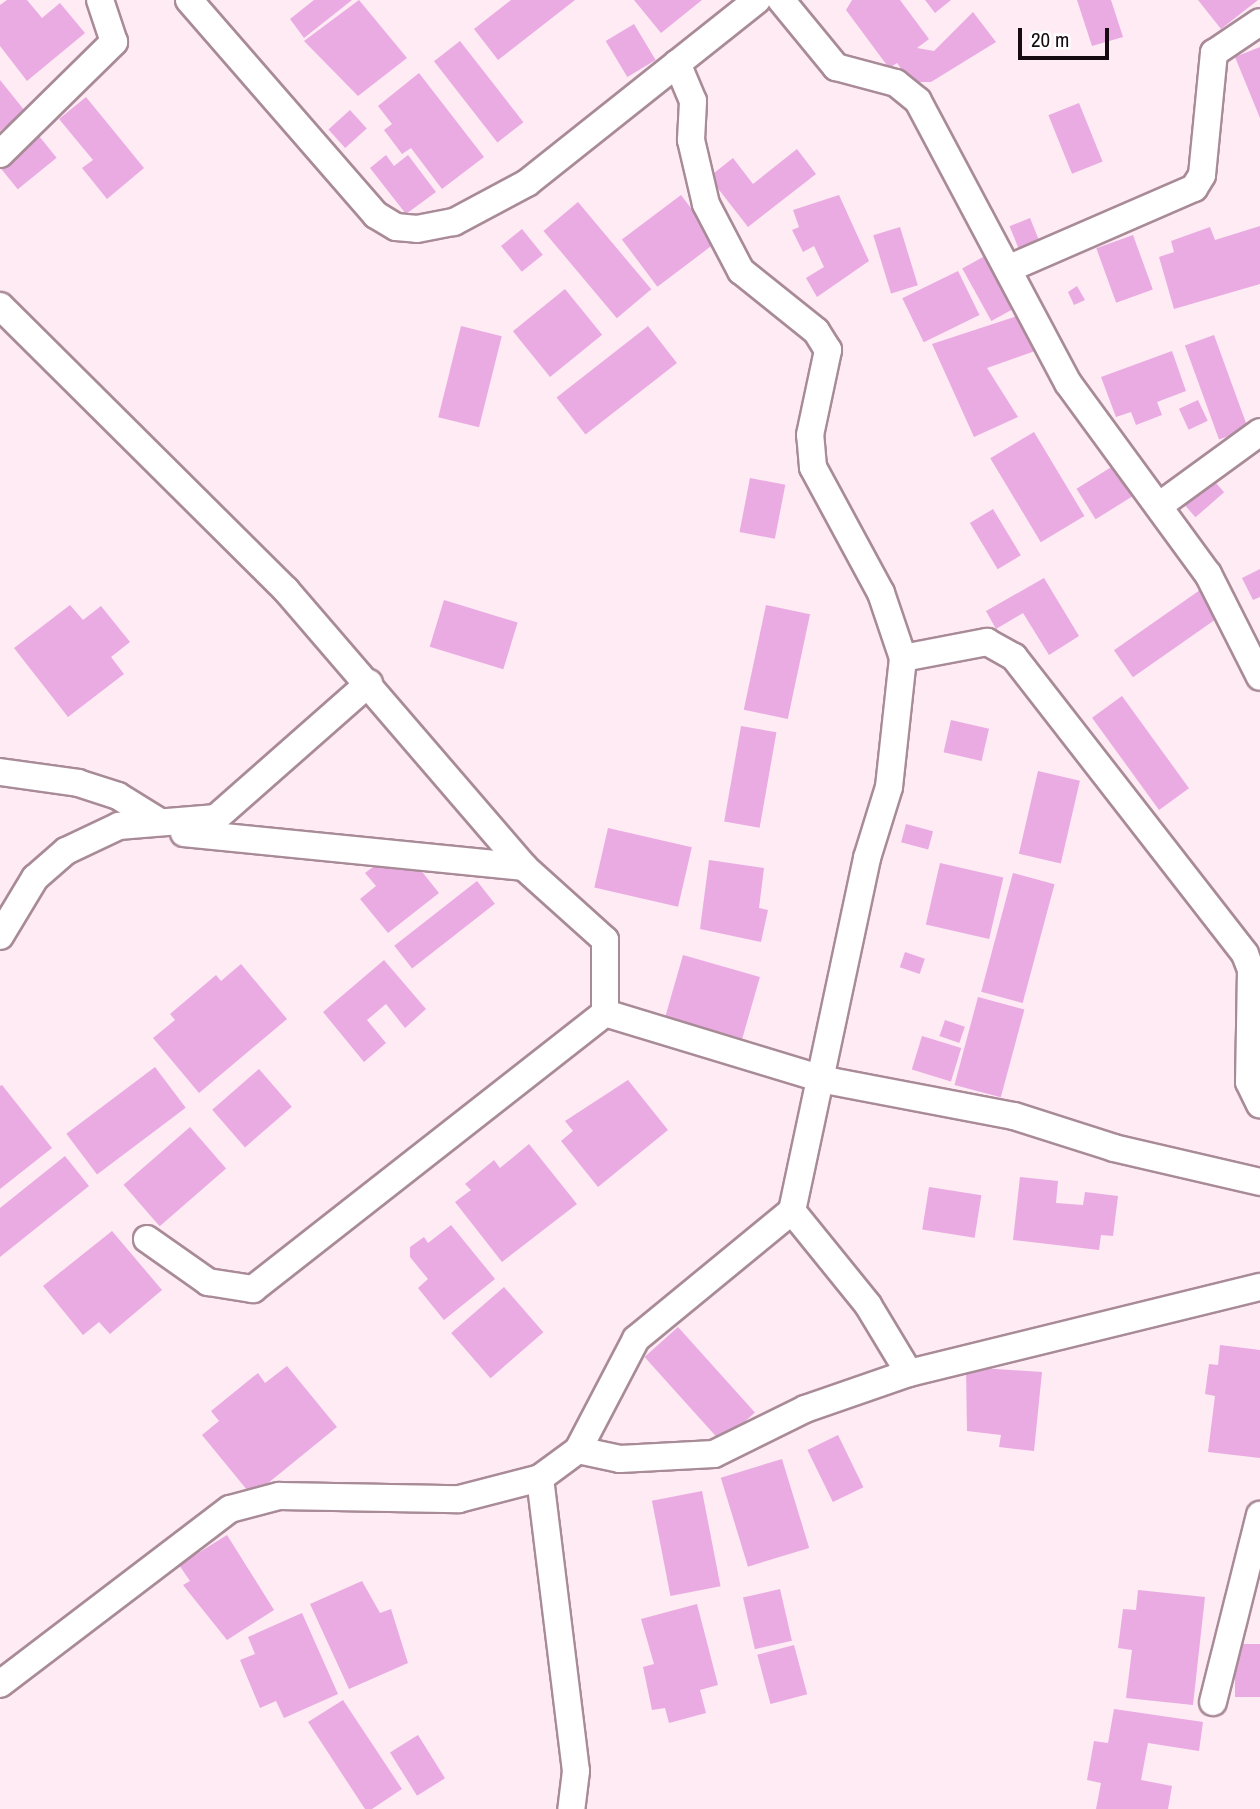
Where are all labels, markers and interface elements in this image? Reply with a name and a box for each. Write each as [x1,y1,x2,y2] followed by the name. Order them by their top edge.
[1022,14,1113,58] scale bar
[1031,25,1069,54] text: 20 m

